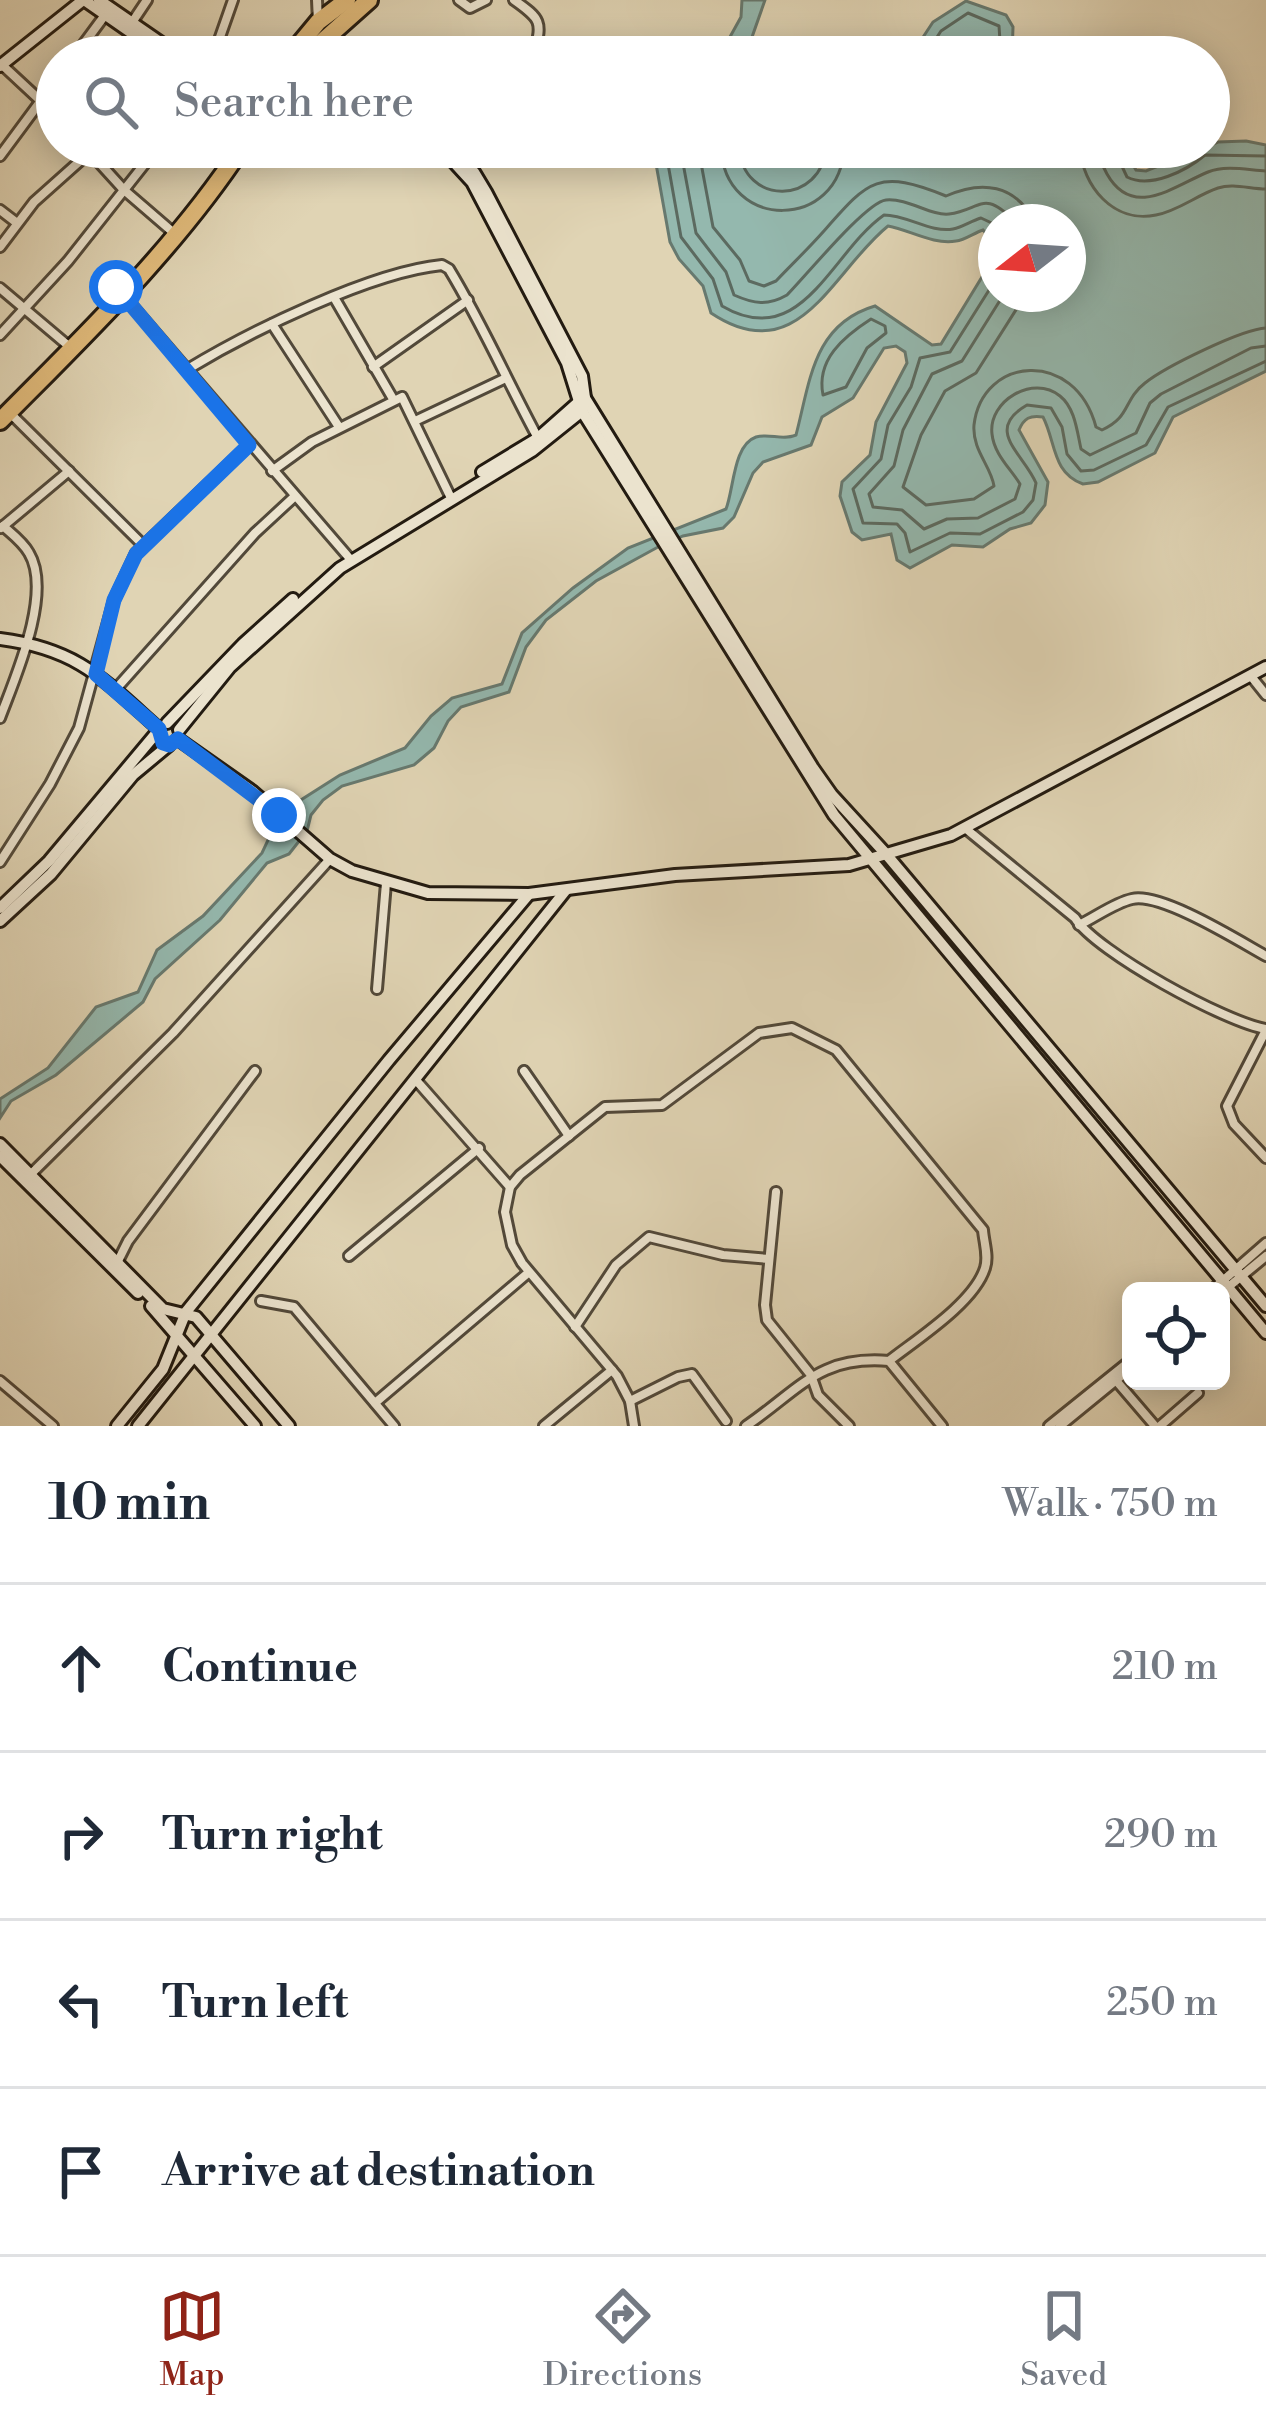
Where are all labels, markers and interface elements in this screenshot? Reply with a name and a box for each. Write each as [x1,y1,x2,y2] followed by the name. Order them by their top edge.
[36,36,1230,168] search box
[78,69,144,135] icon: search
[174,74,414,131] text: Search here
[978,204,1086,312] north arrow
[89,260,143,314] route start
[252,788,306,842] route end
[1122,1282,1230,1390] map controls
[1122,1282,1230,1390] button: locate
[48,1472,210,1536] text: 10 min
[1003,1480,1218,1529] text: Walk · 750 m
[48,1635,114,1701] icon: ahead
[162,1639,358,1696] text: Continue
[1112,1643,1218,1692] text: 210 m
[48,1803,114,1869] icon: right
[162,1807,383,1864] text: Turn right
[1104,1811,1218,1860] text: 290 m
[48,1971,114,2037] icon: left
[162,1975,348,2032] text: Turn left
[1106,1979,1218,2028] text: 250 m
[48,2139,114,2205] icon: arrive
[162,2143,595,2200] text: Arrive at destination
[159,2283,225,2396] tab: Map
[543,2283,702,2396] tab: Directions
[1020,2283,1107,2396] tab: Saved

